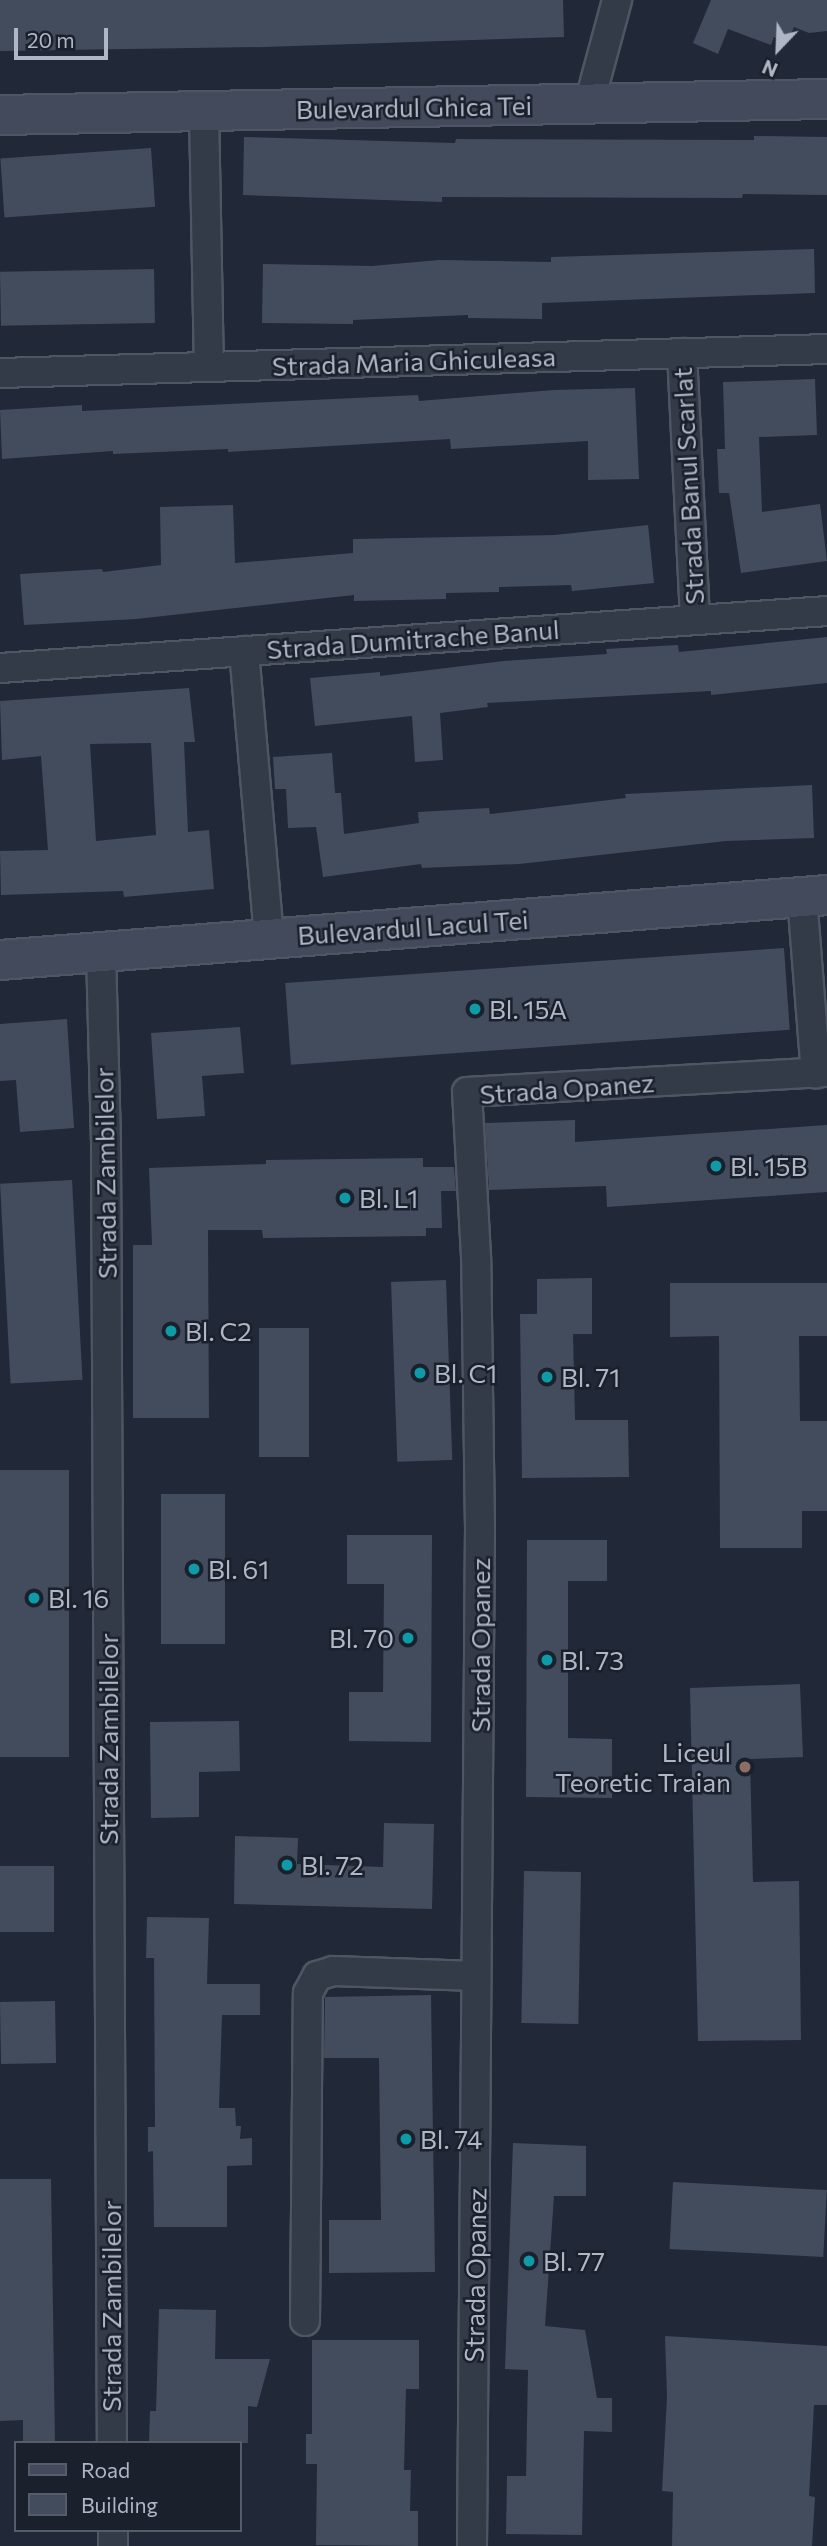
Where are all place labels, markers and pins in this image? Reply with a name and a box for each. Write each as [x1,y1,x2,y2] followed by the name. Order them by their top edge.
[489,993,567,1025] place label: Bl. 15A
[467,1001,483,1017] marker: Bl. 15A
[730,1150,807,1182] place label: Bl. 15B
[708,1158,724,1174] marker: Bl. 15B
[359,1182,418,1214] place label: Bl. L1
[337,1190,353,1206] marker: Bl. L1
[185,1315,252,1347] place label: Bl. C2
[163,1323,179,1339] marker: Bl. C2
[434,1357,497,1389] place label: Bl. C1
[561,1361,620,1393] place label: Bl. 71
[412,1365,428,1381] marker: Bl. C1
[539,1369,555,1385] marker: Bl. 71
[208,1553,269,1585] place label: Bl. 61
[186,1561,202,1577] marker: Bl. 61
[48,1582,109,1614] place label: Bl. 16
[26,1590,42,1606] marker: Bl. 16
[329,1622,394,1654] place label: Bl. 70
[400,1630,416,1646] marker: Bl. 70
[561,1644,624,1676] place label: Bl. 73
[539,1652,555,1668] marker: Bl. 73
[555,1736,731,1798] place label: Liceul Teoretic Traian
[737,1759,753,1775] marker: Liceul Teoretic Traian
[301,1849,364,1881] place label: Bl. 72
[279,1857,295,1873] marker: Bl. 72
[420,2123,482,2155] place label: Bl. 74
[398,2131,414,2147] marker: Bl. 74
[543,2245,605,2277] place label: Bl. 77
[521,2253,537,2269] marker: Bl. 77

